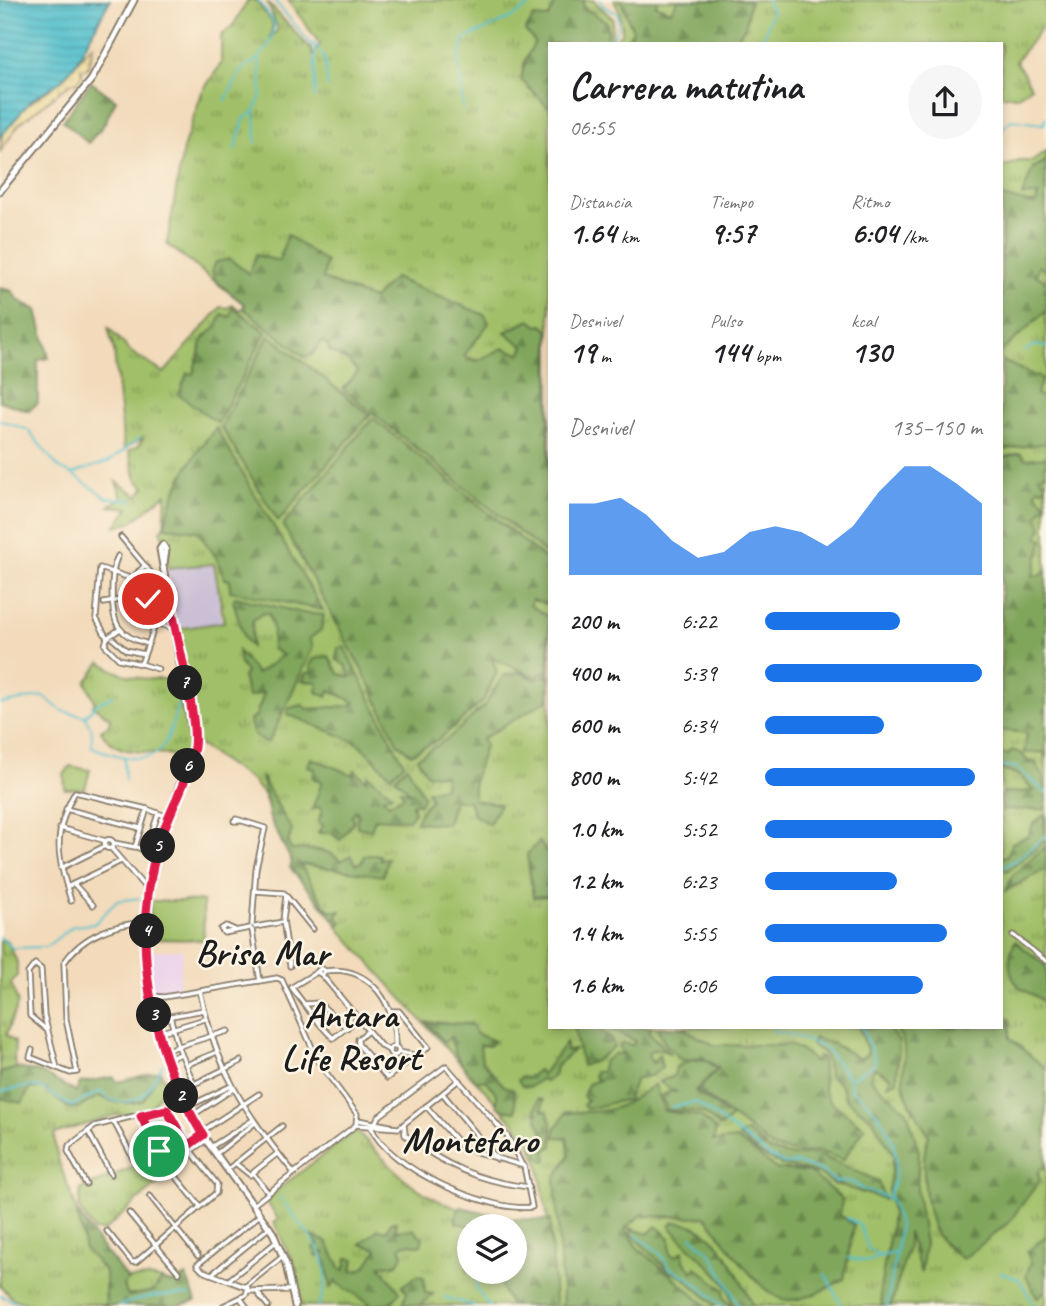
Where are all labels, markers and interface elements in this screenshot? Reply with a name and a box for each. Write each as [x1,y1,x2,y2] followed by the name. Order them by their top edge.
[569,63,803,110] text: Carrera matutina
[908,65,982,139] button: share
[569,113,615,142] text: 06:55
[569,190,631,214] text: Distancia
[710,190,753,214] text: Tiempo
[851,190,889,214] text: Ritmo
[569,214,616,252] text: 1.64
[710,214,755,252] text: 9:57
[851,214,898,252] text: 6:04
[616,225,639,249] text: km
[898,225,928,249] text: /km
[569,309,621,333] text: Desnivel
[710,309,742,333] text: Pulso
[851,309,876,333] text: kcal
[569,333,596,371] text: 19
[710,333,751,371] text: 144
[851,333,892,371] text: 130
[596,344,611,368] text: m
[751,344,781,368] text: bpm
[569,413,631,442] text: Desnivel
[891,413,982,442] text: 135–150 m
[118,569,178,629] pin
[129,580,167,618] icon: check
[569,607,619,636] text: 200 m
[681,607,717,636] text: 6:22
[569,659,619,688] text: 400 m
[681,659,717,688] text: 5:39
[168,666,202,700] pin: 7
[180,670,189,694] text: 7
[569,711,619,740] text: 600 m
[681,711,717,740] text: 6:34
[170,748,206,784] pin: 6
[183,753,192,777] text: 6
[569,763,619,792] text: 800 m
[681,763,717,792] text: 5:42
[569,815,623,844] text: 1.0 km
[681,815,717,844] text: 5:52
[140,828,176,864] pin: 5
[153,833,162,857] text: 5
[569,867,623,896] text: 1.2 km
[681,867,717,896] text: 6:23
[130,914,164,948] pin: 4
[142,918,151,942] text: 4
[569,919,623,948] text: 1.4 km
[681,919,717,948] text: 5:55
[196,929,332,976] district label: Brisa Mar
[569,971,623,1000] text: 1.6 km
[681,971,717,1000] text: 6:06
[282,991,424,1081] district label: Antara Life Resort
[136,998,172,1032] pin: 3
[149,1002,158,1026] text: 3
[164,1078,198,1114] pin: 2
[176,1083,185,1107] text: 2
[402,1116,540,1163] district label: Montefaro
[129,1121,189,1181] pin
[140,1132,178,1170] icon: arrive
[457,1214,527,1284] map controls
[457,1214,527,1284] button: layers

